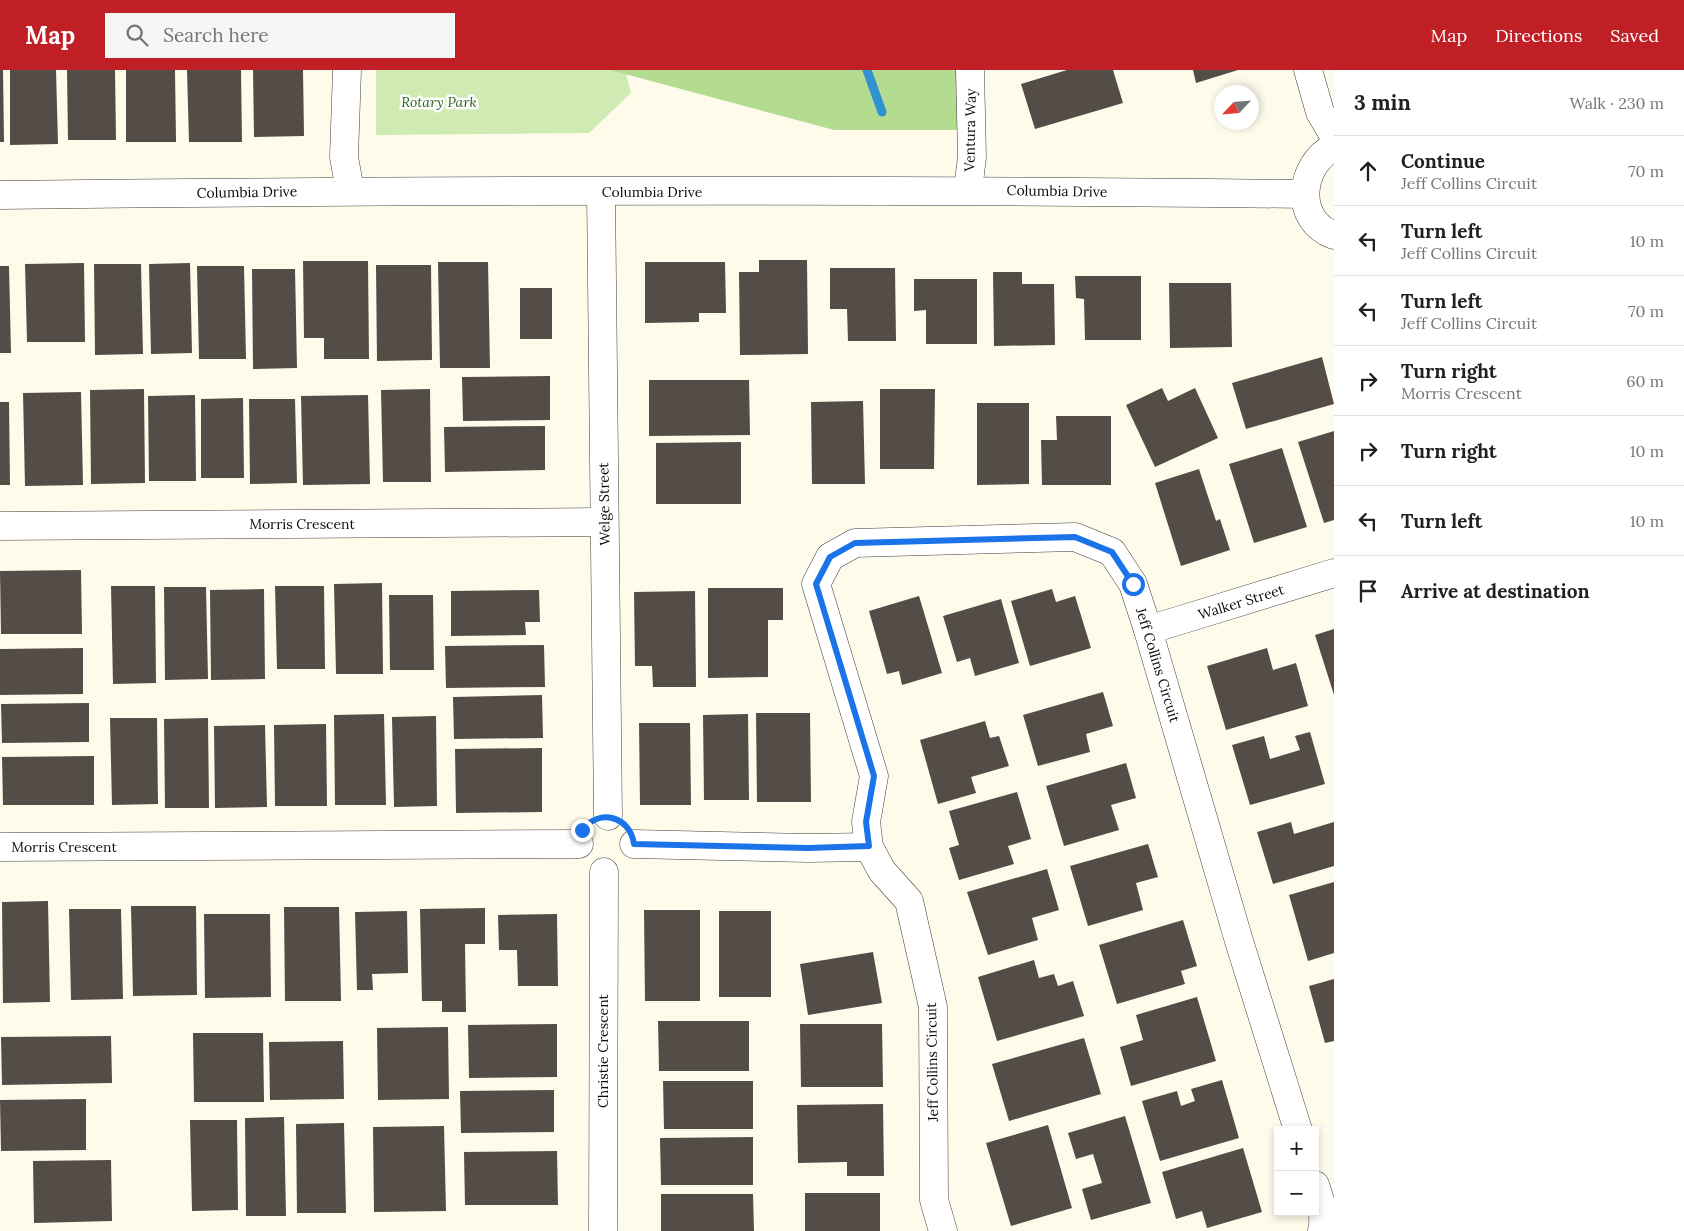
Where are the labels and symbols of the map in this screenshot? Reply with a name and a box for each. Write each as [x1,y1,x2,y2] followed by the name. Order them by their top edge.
[1214,85,1259,130] north arrow
[960,88,980,173] street label: Ventura Way
[401,93,477,111] park label: Rotary Park
[1007,181,1108,201] street label: Columbia Drive
[197,182,298,202] street label: Columbia Drive
[602,183,703,201] street label: Columbia Drive
[594,462,614,546] street label: Welge Street
[249,515,355,533] street label: Morris Crescent
[1122,573,1145,596] route start
[1196,580,1287,624] street label: Walker Street
[1132,604,1184,725] street label: Jeff Collins Circuit
[571,819,594,842] route end
[11,838,117,856] street label: Morris Crescent
[594,994,612,1108] street label: Christie Crescent
[922,1002,942,1123] street label: Jeff Collins Circuit

